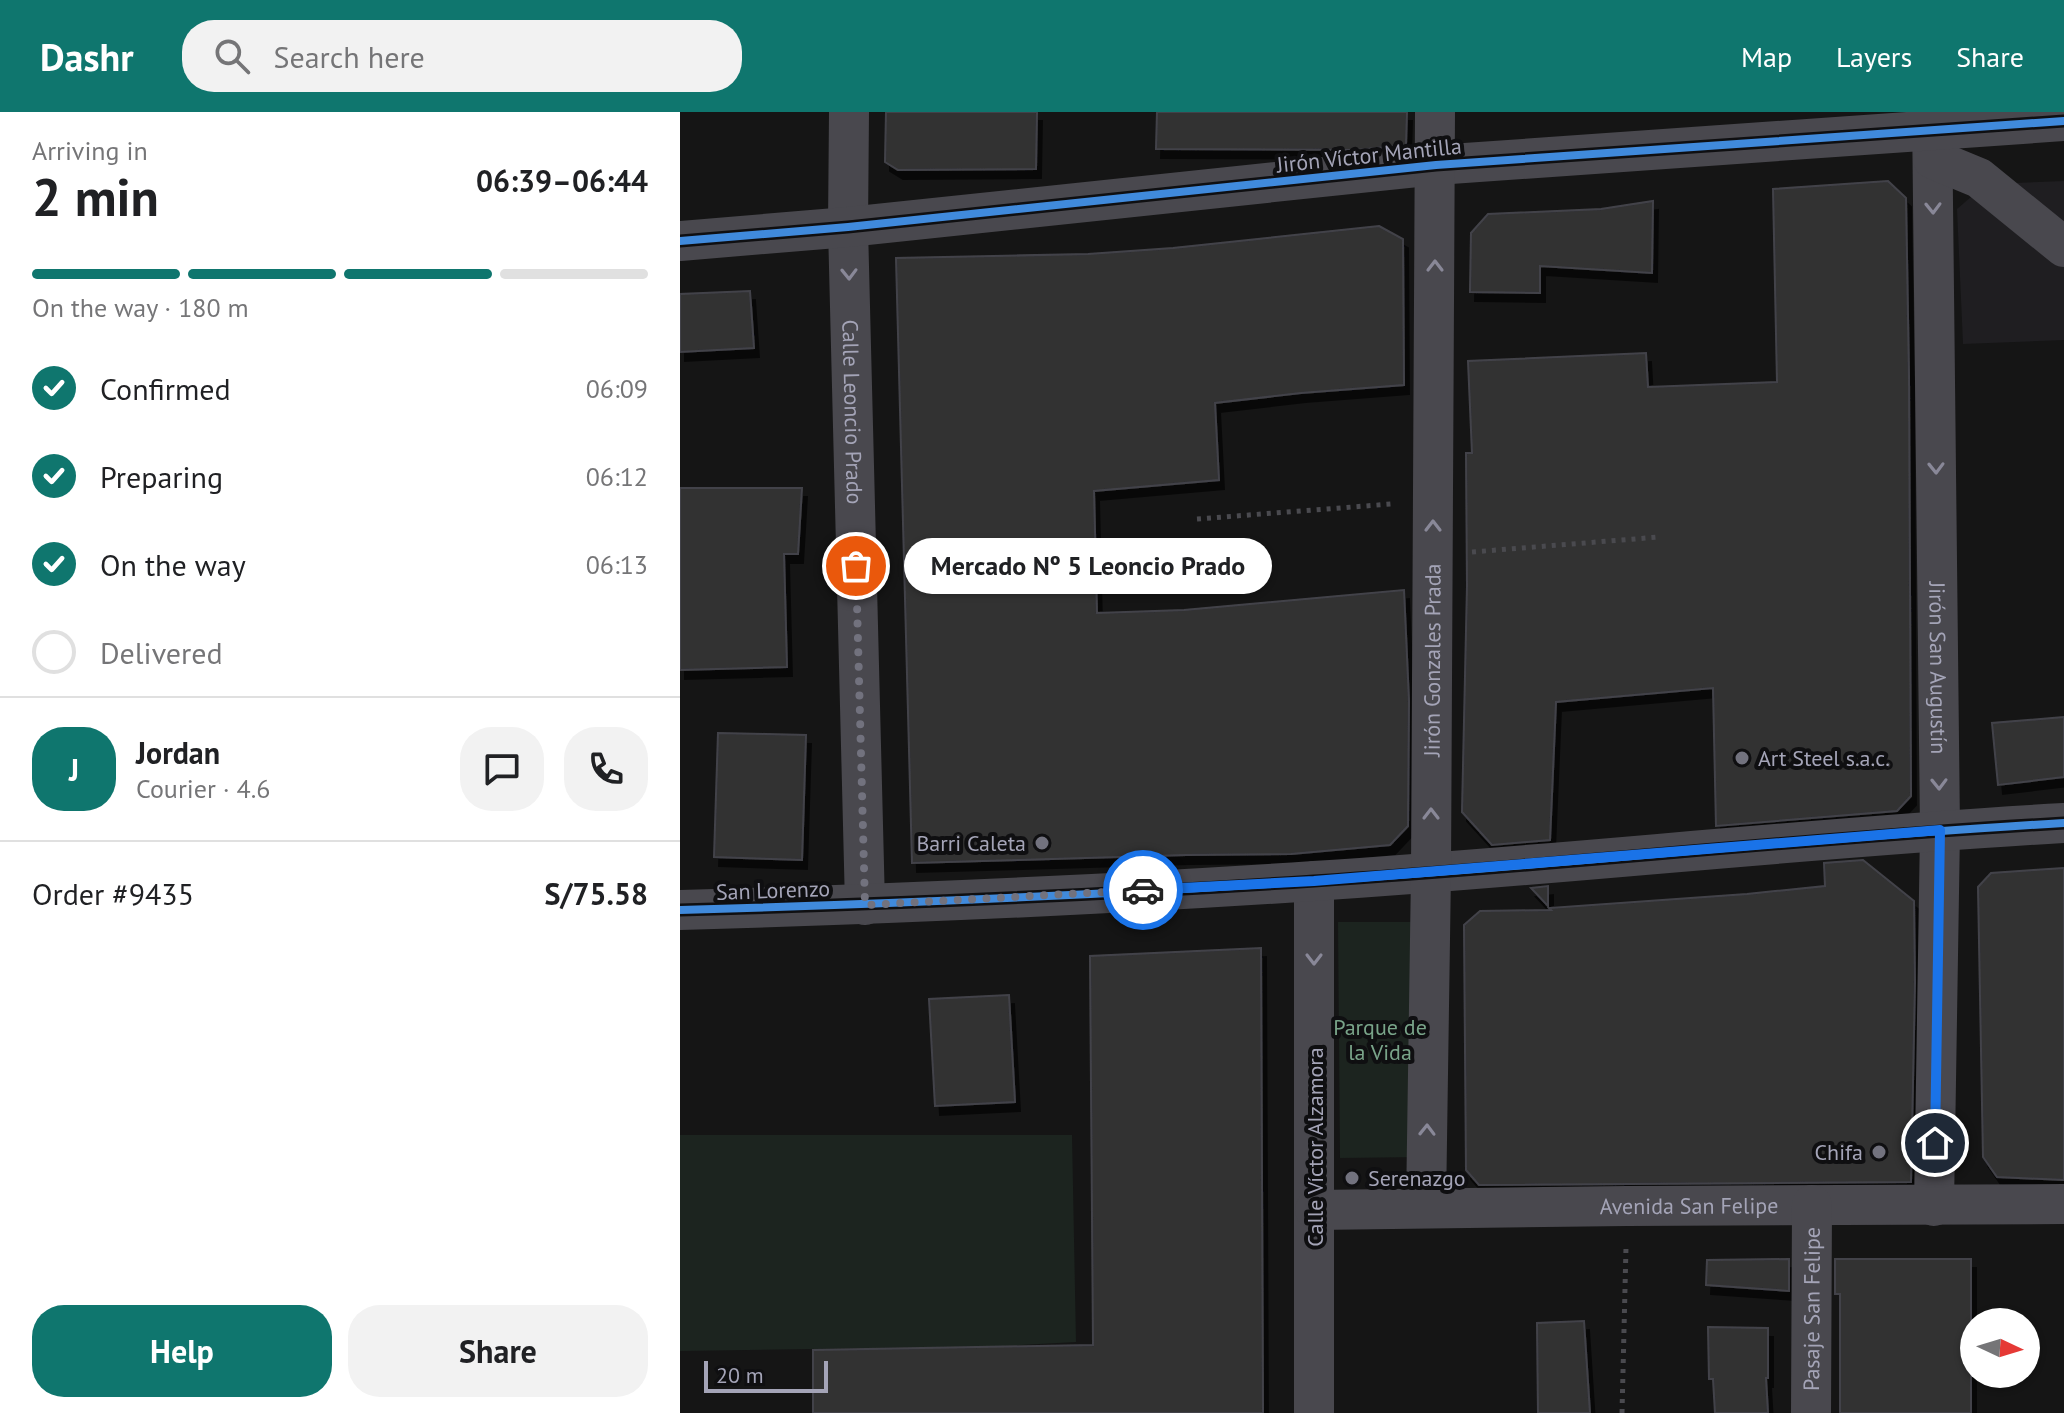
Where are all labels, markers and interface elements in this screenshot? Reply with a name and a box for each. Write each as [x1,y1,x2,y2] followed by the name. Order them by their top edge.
[182,20,742,92] search box
[40,32,134,81] text: Dashr
[210,34,254,78] icon: search
[274,37,425,76] text: Search here
[1741,38,1792,75] text: Map
[1836,38,1912,75] text: Layers
[1956,38,2024,75] text: Share
[1274,131,1463,179] street label: Jirón Víctor Mantilla
[32,134,148,167] text: Arriving in
[476,161,648,200] text: 06:39–06:44
[32,163,159,230] text: 2 min
[1924,202,1942,215] one-way arrow
[1426,259,1444,272] one-way arrow
[840,268,858,281] one-way arrow
[32,291,249,324] text: On the way · 180 m
[836,319,869,505] street label: Calle Leoncio Prado
[32,366,76,410] icon: check
[100,369,231,408] text: Confirmed
[586,372,648,405] text: 06:09
[32,454,76,498] icon: check
[100,457,223,496] text: Preparing
[586,460,648,493] text: 06:12
[1927,462,1945,475] one-way arrow
[1424,519,1442,532] one-way arrow
[822,532,890,600] pin
[904,538,1272,594] callout: Mercado Nº 5 Leoncio Prado
[32,542,76,586] icon: check
[834,544,878,588] icon: bag
[100,545,246,584] text: On the way
[586,548,648,581] text: 06:13
[931,549,1245,582] text: Mercado Nº 5 Leoncio Prado
[1418,563,1447,758] street label: Jirón Gonzales Prada
[1923,581,1953,754] street label: Jirón San Augustín
[100,633,223,672] text: Delivered
[460,727,544,811] button: chat
[564,727,648,811] button: phone
[136,733,220,772] text: Jordan
[1758,744,1890,772] place label: Art Steel s.a.c.
[1733,749,1751,767] marker: Art Steel s.a.c.
[69,750,79,789] text: J
[136,772,270,805] text: Courier · 4.6
[1930,778,1948,791] one-way arrow
[1422,807,1440,820] one-way arrow
[916,829,1026,857] place label: Barri Caleta
[1033,834,1051,852] marker: Barri Caleta
[1103,850,1183,930] courier
[1121,868,1165,912] icon: car
[32,874,194,913] text: Order #9435
[544,874,648,913] text: S/75.58
[715,874,831,906] street label: San Lorenzo
[1305,953,1323,966] one-way arrow
[1333,1013,1427,1066] park label: Parque de la Vida
[1301,1047,1329,1247] street label: Calle Víctor Alzamora
[1901,1109,1969,1177] pin
[1913,1121,1957,1165] icon: home
[1418,1123,1436,1136] one-way arrow
[1815,1138,1863,1166] place label: Chifa
[1870,1143,1888,1161] marker: Chifa
[1368,1164,1466,1192] place label: Serenazgo
[1343,1169,1361,1187] marker: Serenazgo
[1599,1191,1778,1220] street label: Avenida San Felipe
[1797,1227,1826,1391] street label: Pasaje San Felipe
[32,1305,332,1397] button: Help
[348,1305,648,1397] button: Share
[1960,1308,2040,1388] north arrow
[1960,1308,2040,1388] map controls
[704,1357,828,1393] scale bar
[716,1361,764,1389] text: 20 m

